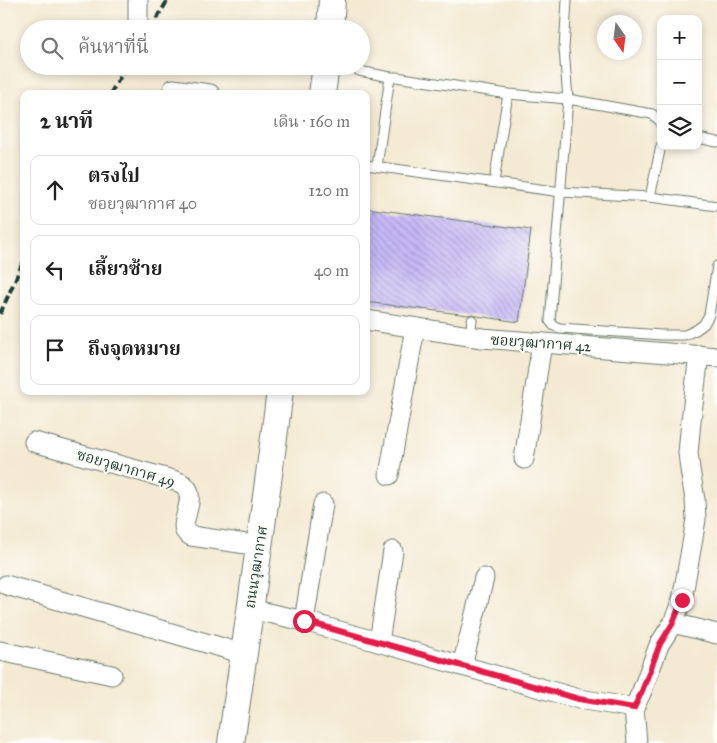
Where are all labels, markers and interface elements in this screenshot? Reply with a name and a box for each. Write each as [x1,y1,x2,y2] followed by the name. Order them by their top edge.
[597,15,642,60] north arrow
[657,15,702,150] map controls
[657,15,702,60] button: +
[20,20,370,75] search box
[38,34,66,62] icon: search
[78,35,149,58] text: ค้นหาที่นี่
[657,60,702,105] button: −
[657,105,702,150] button: layers
[40,108,93,134] text: 2 นาที
[273,112,350,131] text: เดิน · 160 m
[88,164,140,187] text: ตรงไป
[41,176,69,204] icon: ahead
[309,181,349,200] text: 120 m
[88,194,197,213] text: ซอยวุฒากาศ 40
[41,256,69,284] icon: left
[88,257,162,280] text: เลี้ยวซ้าย
[314,261,349,280] text: 40 m
[490,331,593,358] street label: ซอยวุฒากาศ 42
[41,336,69,364] icon: arrive
[88,337,181,360] text: ถึงจุดหมาย
[74,445,177,493] street label: ซอยวุฒากาศ 49
[241,524,273,610] street label: ถนนวุฒากาศ
[671,589,694,612] route end
[293,610,316,633] route start

